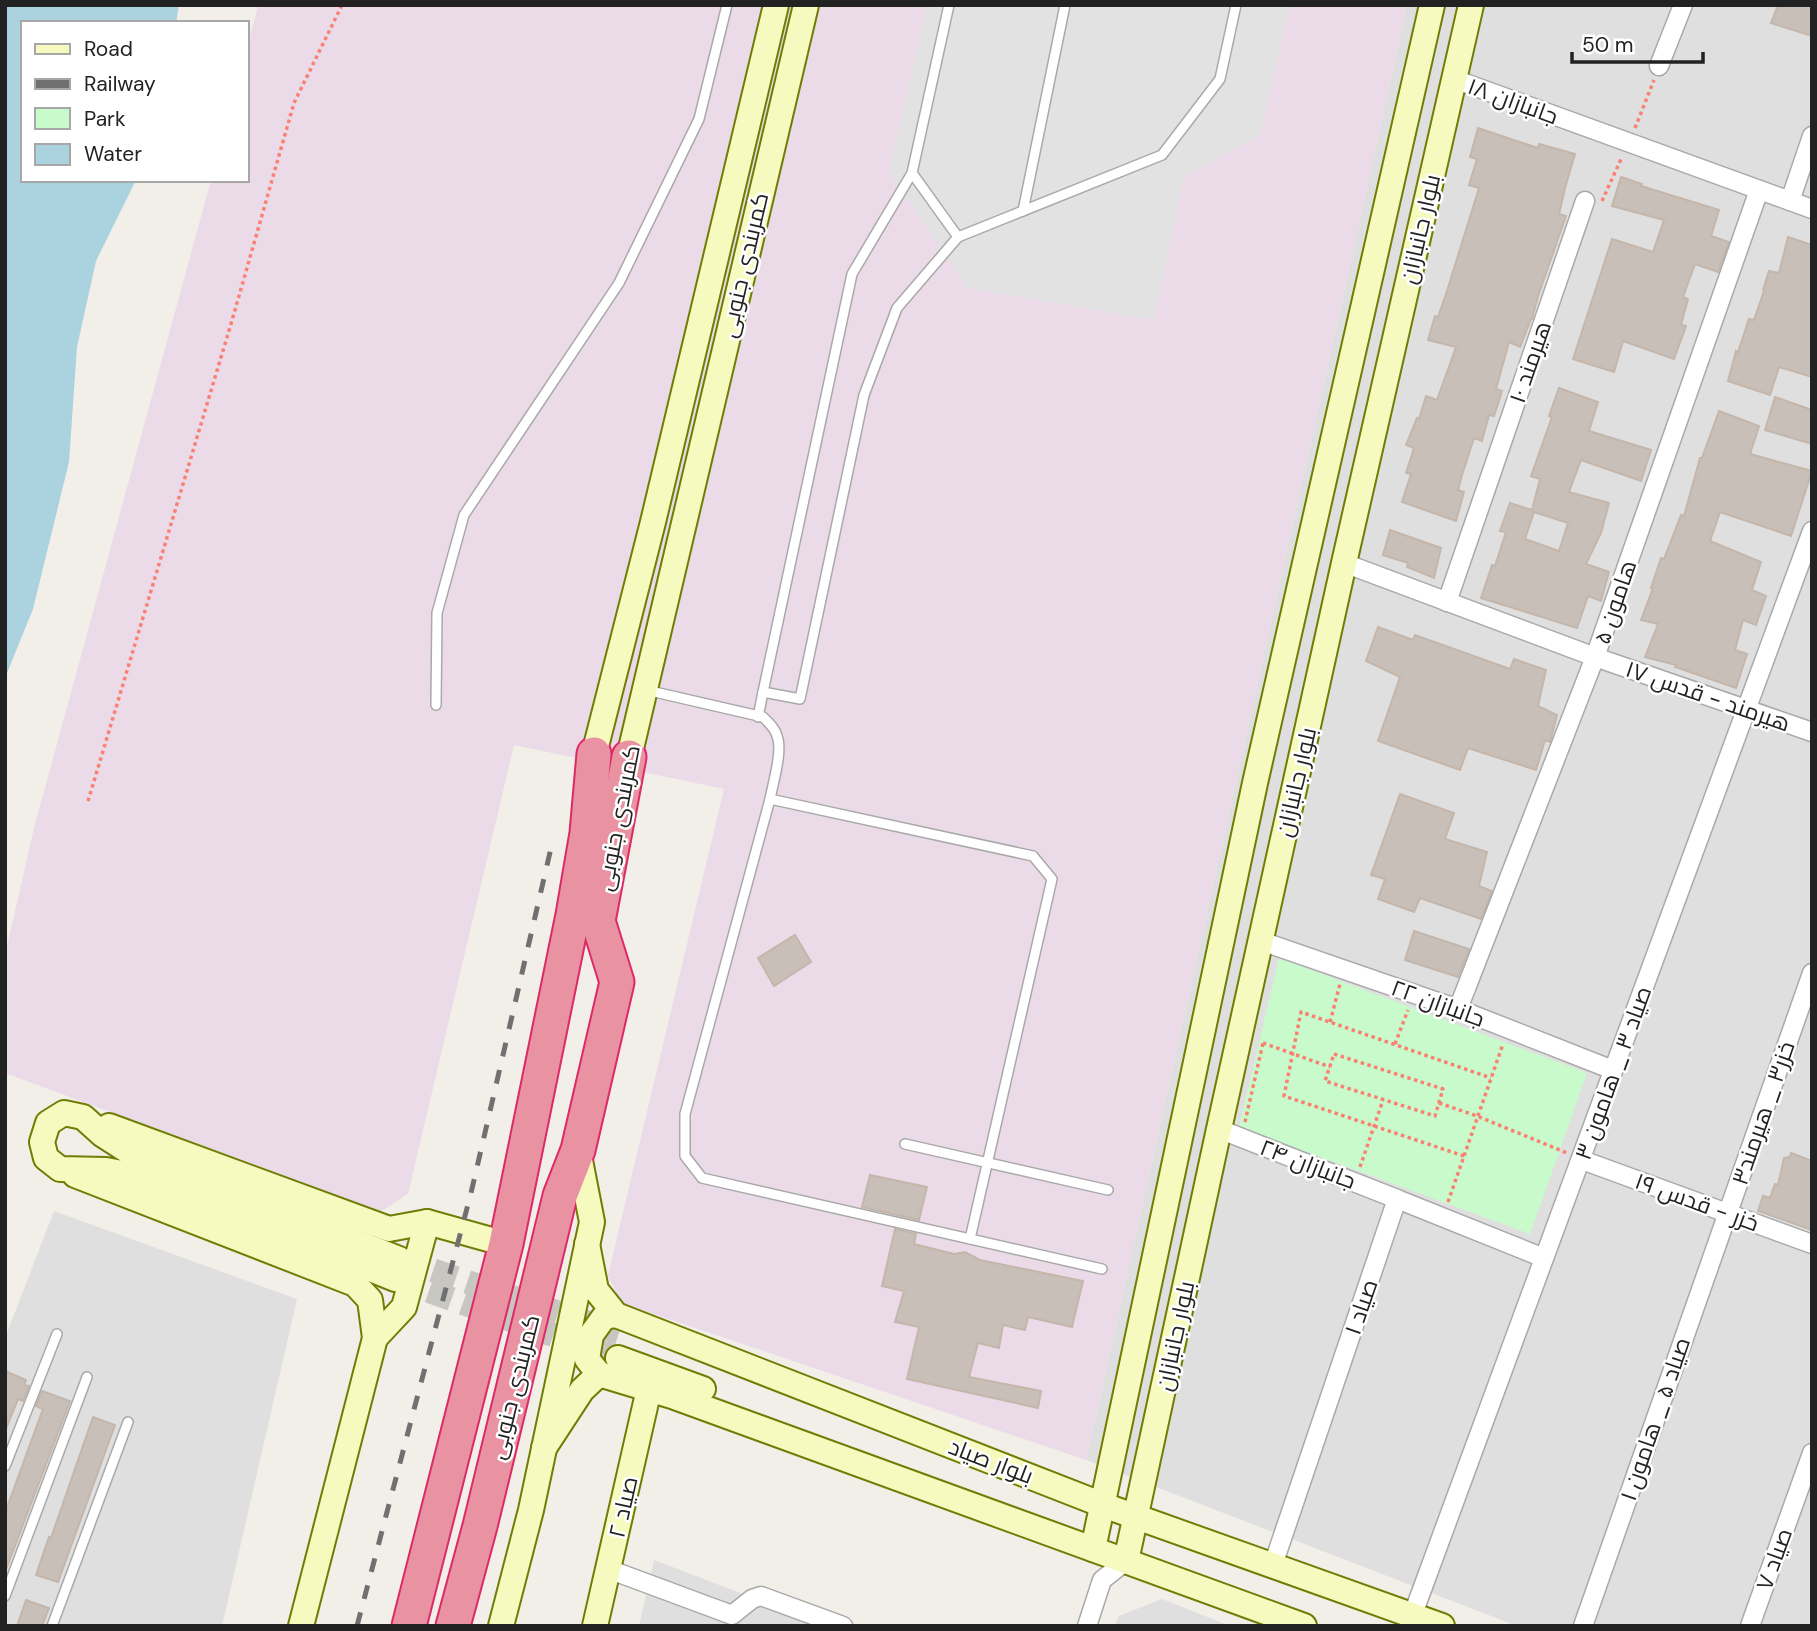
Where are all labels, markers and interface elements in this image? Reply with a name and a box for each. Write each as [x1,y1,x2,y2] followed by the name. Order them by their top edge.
[21,21,248,182] legend
[1572,21,1703,65] scale bar
[1582,31,1633,59] text: 50 m
[84,35,133,63] text: Road
[84,70,156,98] text: Railway
[1464,71,1562,131] street label: جانبازان ۱۸
[84,105,126,133] text: Park
[84,140,142,168] text: Water
[1393,171,1447,287] street label: بلوار جانبازان
[713,190,775,340] street label: کمربندی جنوبی
[1502,317,1558,407] street label: هیرمند ۱۰
[1587,556,1643,648] street label: هامون ۵
[1622,654,1794,738] street label: هیرمند - قدس ۱۷
[1269,724,1323,840] street label: بلوار جانبازان
[589,742,647,894] street label: کمربندی جنوبی
[1387,972,1489,1034] street label: جانبازان ۲۲
[1568,982,1658,1164] street label: صیاد ۳ _ هامون ۳
[1724,1037,1802,1189] street label: خزر۳ _ هیرمند۳
[1256,1132,1360,1196] street label: جانبازان ۲۴
[1631,1166,1763,1238] street label: خزر - قدس ۱۹
[1338,1275,1384,1339] street label: صیاد ۱
[1149,1278,1201,1394] street label: بلوار جانبازان
[482,1312,546,1462] street label: کمربندی جنوبی
[1613,1333,1697,1505] street label: صیاد ۵ _ هامون ۱
[944,1431,1038,1491] street label: بلوار صیاد
[601,1474,645,1540] street label: صیاد ۲
[1749,1524,1799,1594] street label: صیاد ۷

